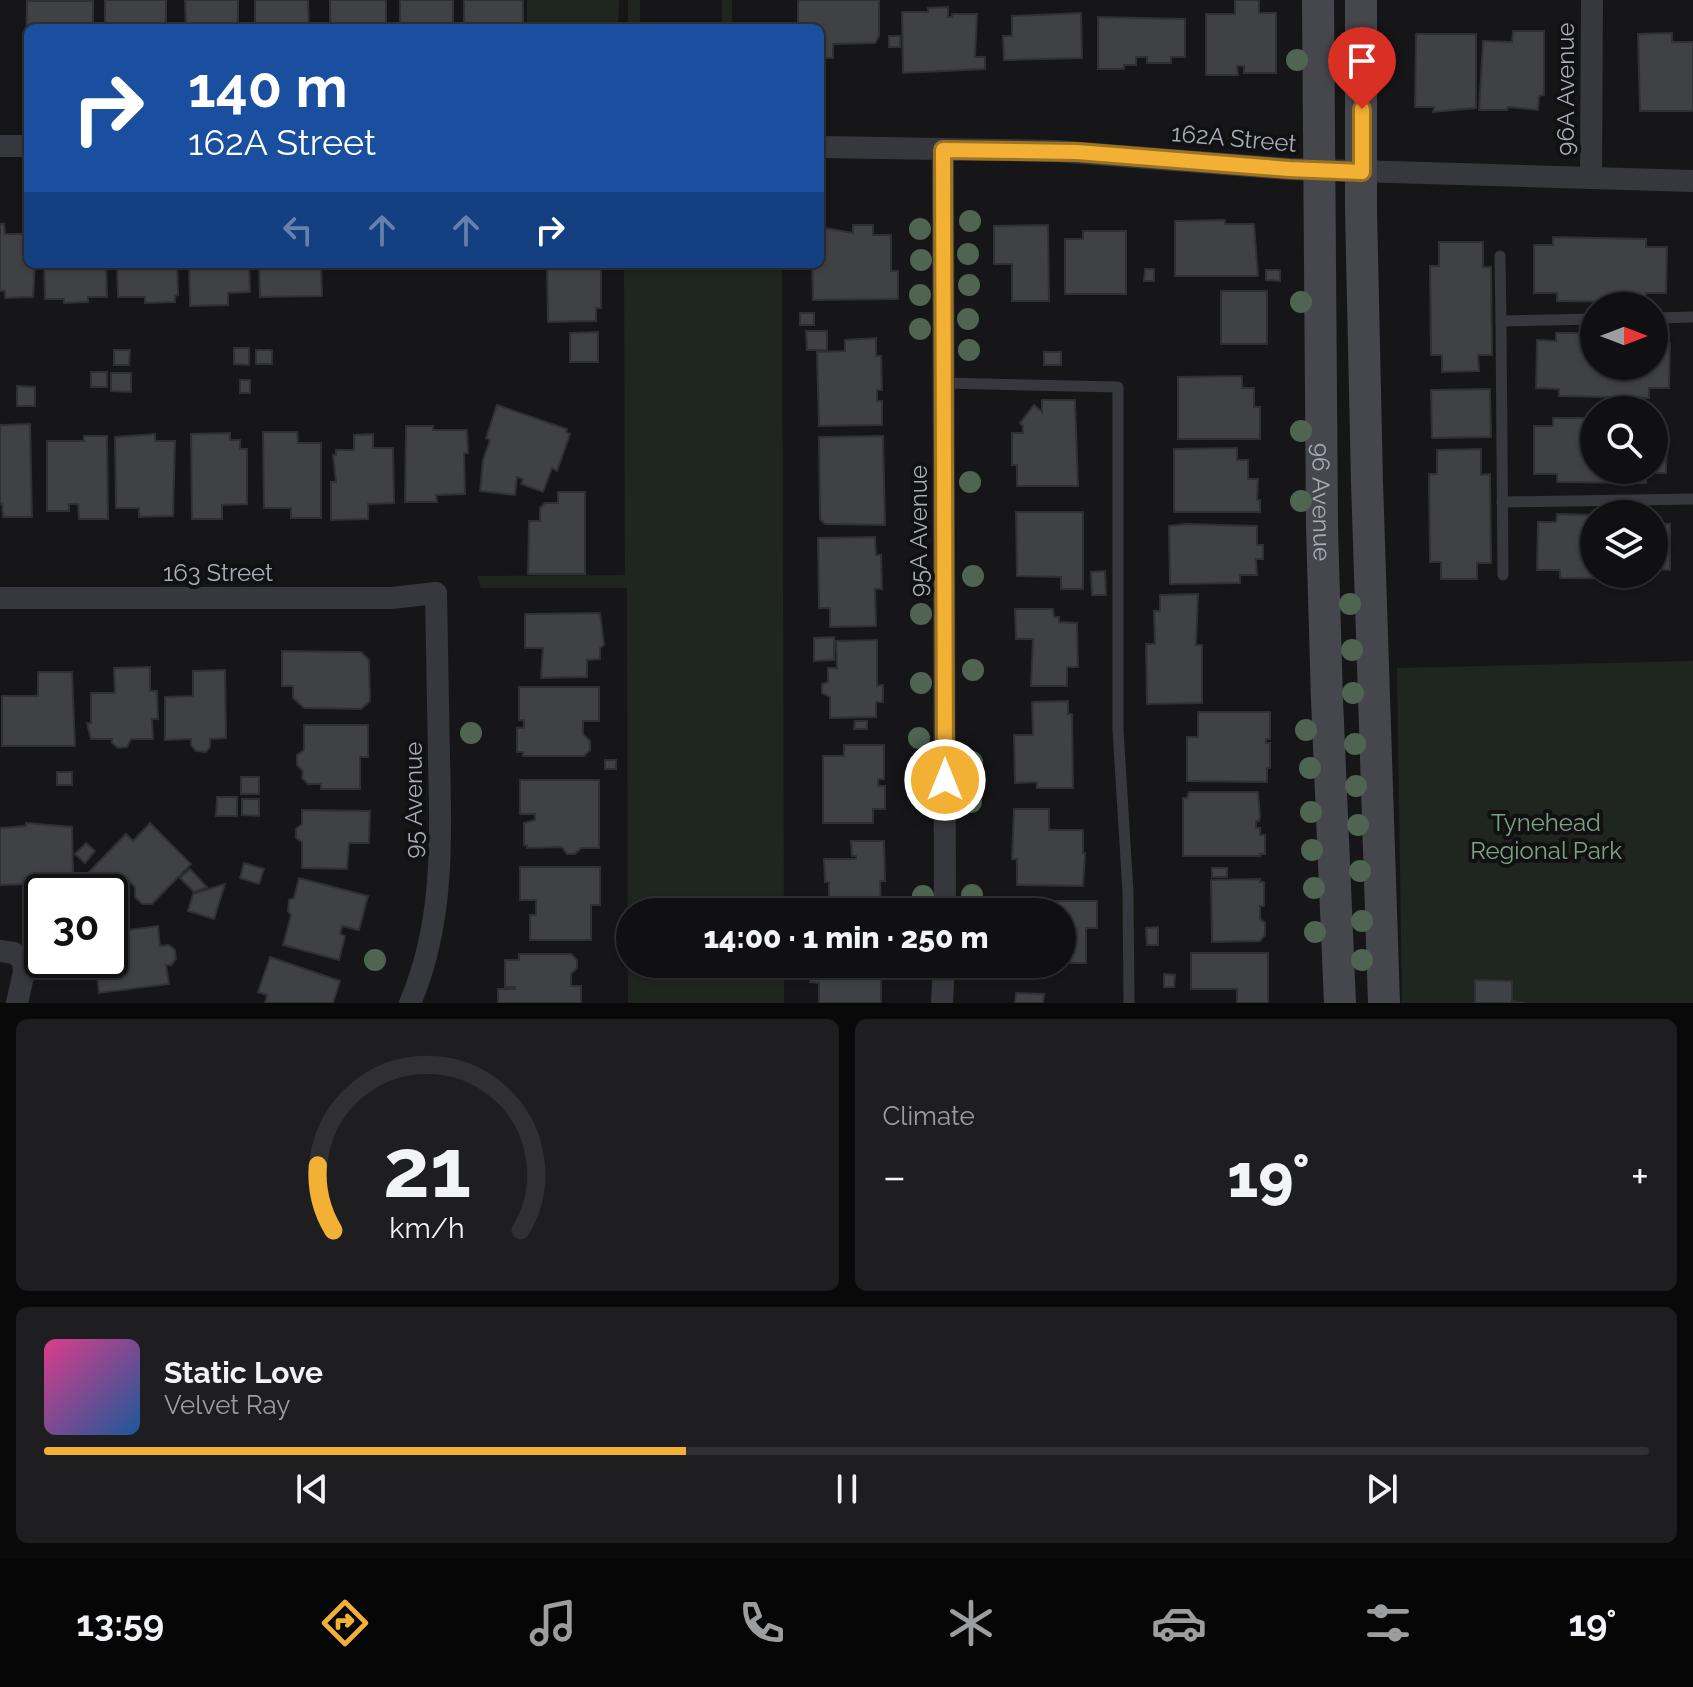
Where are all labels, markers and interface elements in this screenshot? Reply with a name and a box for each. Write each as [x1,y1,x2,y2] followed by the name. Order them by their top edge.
[1551,22,1580,156] street label: 96A Avenue
[1328,27,1396,109] pin
[1340,39,1384,83] icon: arrive
[188,54,348,120] text: 140 m
[56,56,160,160] icon: right
[1170,118,1298,158] street label: 162A Street
[188,121,376,163] text: 162A Street
[276,208,320,252] icon: left
[360,208,404,252] icon: ahead
[444,208,488,252] icon: ahead
[528,208,572,252] icon: right
[1580,292,1668,380] north arrow
[1580,292,1668,588] map controls
[1580,396,1668,484] button: search
[1307,443,1337,561] street label: 96 Avenue
[904,465,933,597] street label: 95A Avenue
[1580,500,1668,588] button: layers
[163,558,273,587] street label: 163 Street
[903,738,987,822] position arrow
[399,742,428,858] street label: 95 Avenue
[1470,808,1622,865] park label: Tynehead Regional Park
[24,874,128,978] speed limit sign: 30
[704,920,988,955] text: 14:00 · 1 min · 250 m
[883,1101,975,1131] text: Climate
[383,1119,471,1216] text: 21
[1227,1141,1310,1211] text: 19°
[883,1151,906,1202] text: −
[1631,1151,1649,1202] text: +
[390,1211,465,1245] text: km/h
[164,1355,323,1390] text: Static Love
[164,1390,290,1420] text: Velvet Ray
[290,1467,334,1511] icon: previous
[825,1467,869,1511] icon: pause
[1360,1467,1404,1511] icon: next
[317,1595,373,1651] icon: directions
[525,1595,581,1651] icon: music
[734,1595,790,1651] icon: phone
[943,1595,999,1651] icon: climate
[1151,1595,1207,1651] icon: car
[1360,1595,1416,1651] icon: filters
[76,1602,164,1644] text: 13:59
[1568,1602,1617,1644] text: 19°

